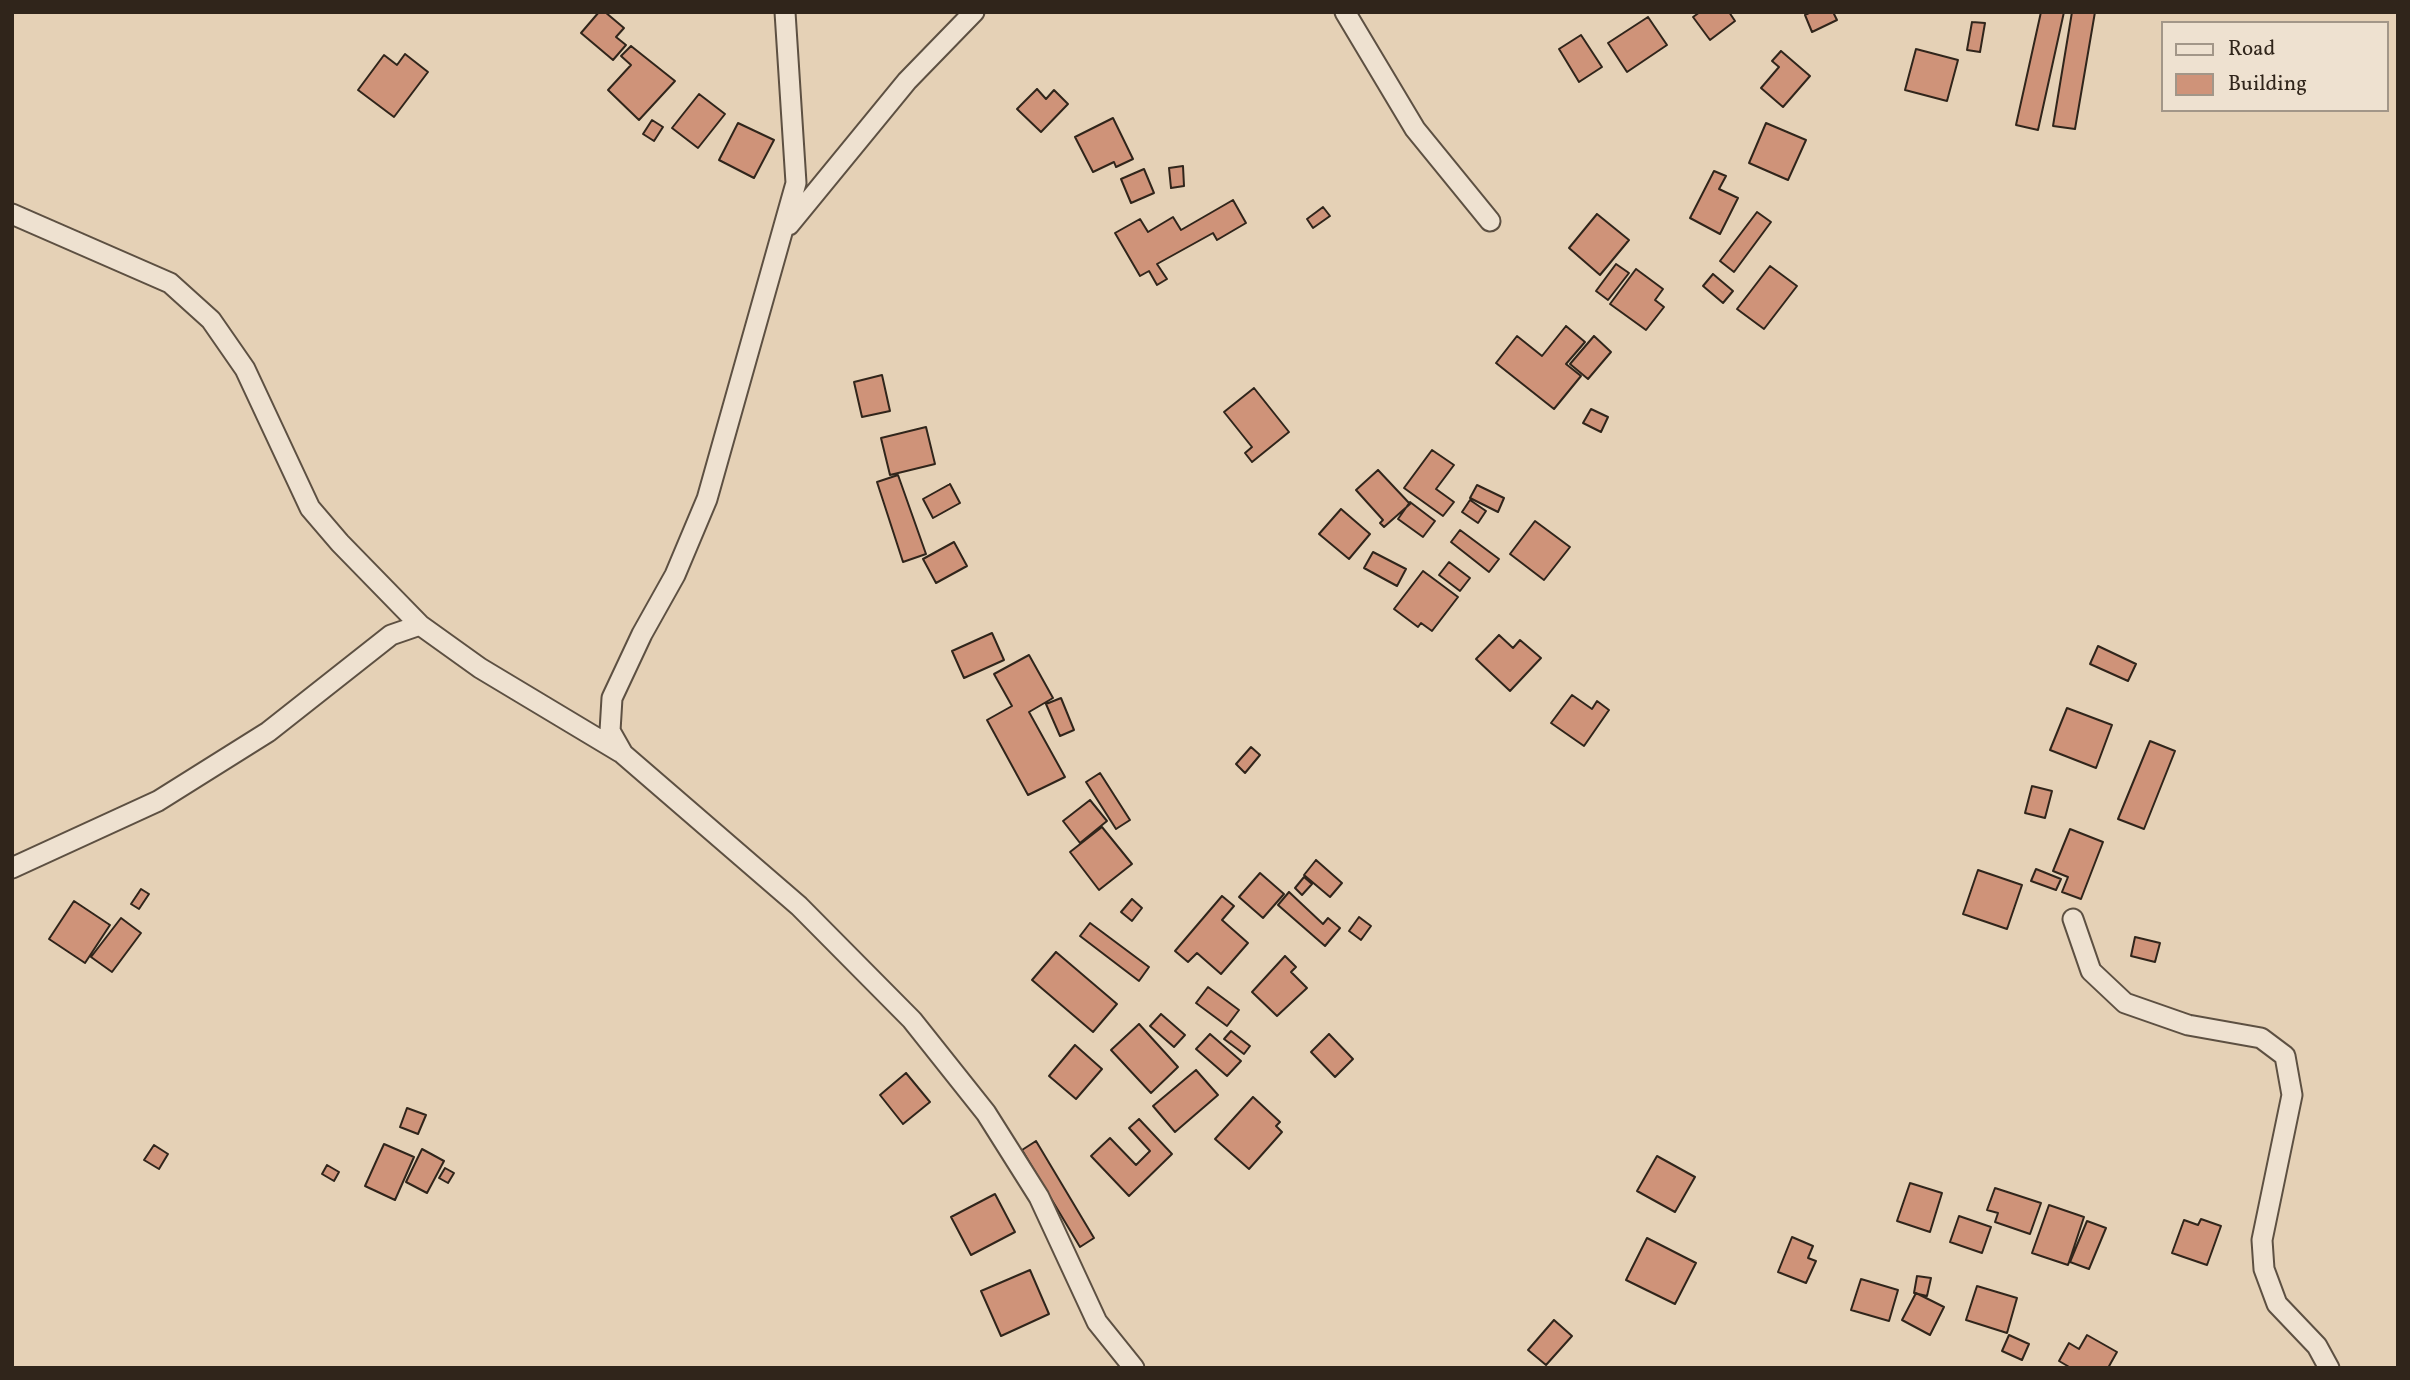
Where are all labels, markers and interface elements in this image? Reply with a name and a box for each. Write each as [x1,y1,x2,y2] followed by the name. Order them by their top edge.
[2162,21,2389,112] legend
[2228,35,2275,64] text: Road
[2228,70,2307,99] text: Building

